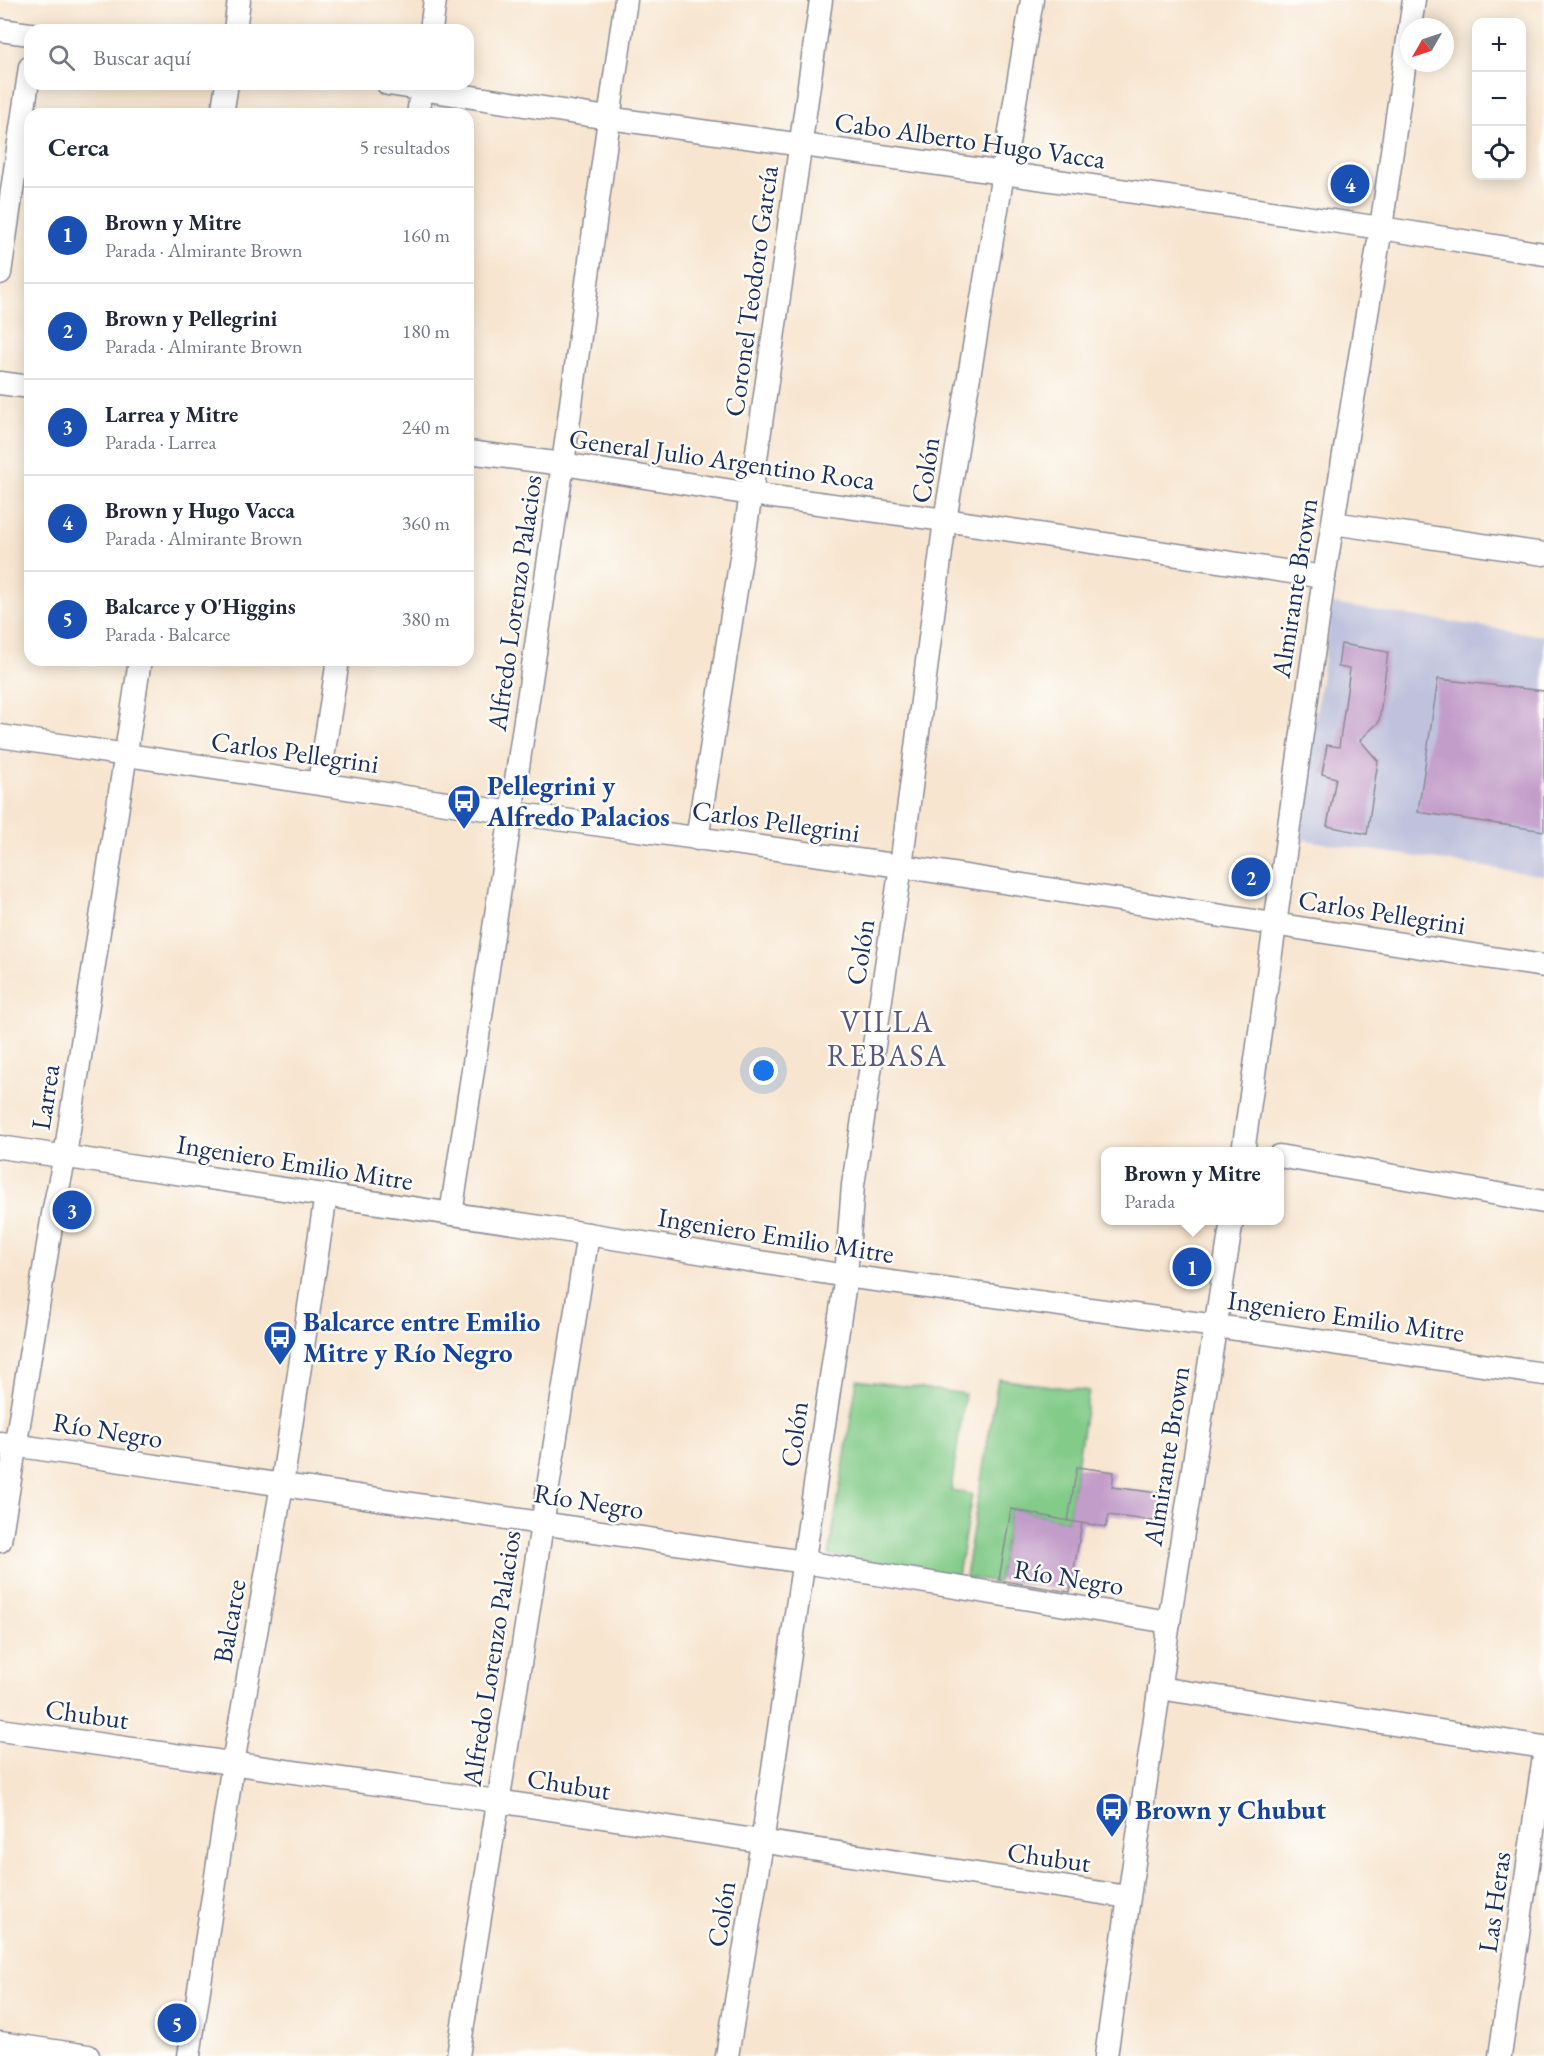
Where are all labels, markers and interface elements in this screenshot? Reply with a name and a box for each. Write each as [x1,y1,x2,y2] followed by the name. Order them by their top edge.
[1400,18,1454,72] north arrow
[1472,18,1526,180] map controls
[1472,18,1526,72] button: +
[24,24,474,90] search box
[45,41,78,74] icon: search
[93,43,191,72] text: Buscar aquí
[1472,72,1526,126] button: −
[832,104,1108,176] street label: Cabo Alberto Hugo Vacca
[1472,126,1526,180] button: locate
[48,130,109,164] text: Cerca
[359,134,450,160] text: 5 resultados
[1330,162,1370,207] pin: 4
[716,163,786,419] street label: Coronel Teodoro García
[105,208,241,237] text: Brown y Mitre
[62,222,73,248] text: 1
[402,222,450,248] text: 160 m
[105,237,302,263] text: Parada · Almirante Brown
[105,304,277,333] text: Brown y Pellegrini
[62,318,73,344] text: 2
[402,318,450,344] text: 180 m
[105,333,302,359] text: Parada · Almirante Brown
[105,400,238,429] text: Larrea y Mitre
[62,414,73,440] text: 3
[402,414,450,440] text: 240 m
[567,420,877,498] street label: General Julio Argentino Roca
[105,429,217,455] text: Parada · Larrea
[903,435,947,505] street label: Colón
[479,473,549,734] street label: Alfredo Lorenzo Palacios
[1262,495,1326,682] street label: Almirante Brown
[105,496,295,525] text: Brown y Hugo Vacca
[62,510,73,536] text: 4
[402,510,450,536] text: 360 m
[105,525,302,551] text: Parada · Almirante Brown
[105,592,296,621] text: Balcarce y O'Higgins
[62,606,73,632] text: 5
[402,606,450,632] text: 380 m
[105,621,230,647] text: Parada · Balcarce
[209,723,381,781] street label: Carlos Pellegrini
[486,768,670,834] place label: Pellegrini y Alfredo Palacios
[446,783,482,830] bus stop icon: Pellegrini y Alfredo Palacios
[690,792,862,850] street label: Carlos Pellegrini
[1232,854,1270,900] pin: 2
[1296,882,1468,943] street label: Carlos Pellegrini
[838,917,882,987] street label: Colón
[827,1002,947,1075] district label: VILLA REBASA
[749,1056,778,1085] your location
[23,1062,67,1132] street label: Larrea
[174,1126,416,1198] street label: Ingeniero Emilio Mitre
[1101,1147,1284,1225] popup
[1124,1159,1261,1188] text: Brown y Mitre
[52,1188,92,1232] pin: 3
[1124,1188,1175,1214] text: Parada
[655,1199,897,1271] street label: Ingeniero Emilio Mitre
[1172,1244,1212,1290] pin: 1
[1225,1282,1467,1350] street label: Ingeniero Emilio Mitre
[303,1304,540,1370] place label: Balcarce entre Emilio Mitre y Río Negro
[262,1319,298,1366] bus stop icon: Balcarce entre Emilio Mitre y Río Negro
[1134,1363,1198,1550] street label: Almirante Brown
[772,1399,816,1469] street label: Colón
[51,1404,165,1456] street label: Río Negro
[532,1475,646,1527] street label: Río Negro
[453,1528,529,1789] street label: Alfredo Lorenzo Palacios
[1012,1551,1126,1603] street label: Río Negro
[204,1576,254,1666] street label: Balcarce
[43,1691,131,1737] street label: Chubut
[525,1760,614,1808] street label: Chubut
[1094,1791,1130,1838] bus stop icon: Brown y Chubut
[1135,1792,1326,1827] place label: Brown y Chubut
[1005,1834,1093,1880] street label: Chubut
[1470,1849,1518,1955] street label: Las Heras
[699,1879,743,1949] street label: Colón
[158,2000,196,2046] pin: 5

